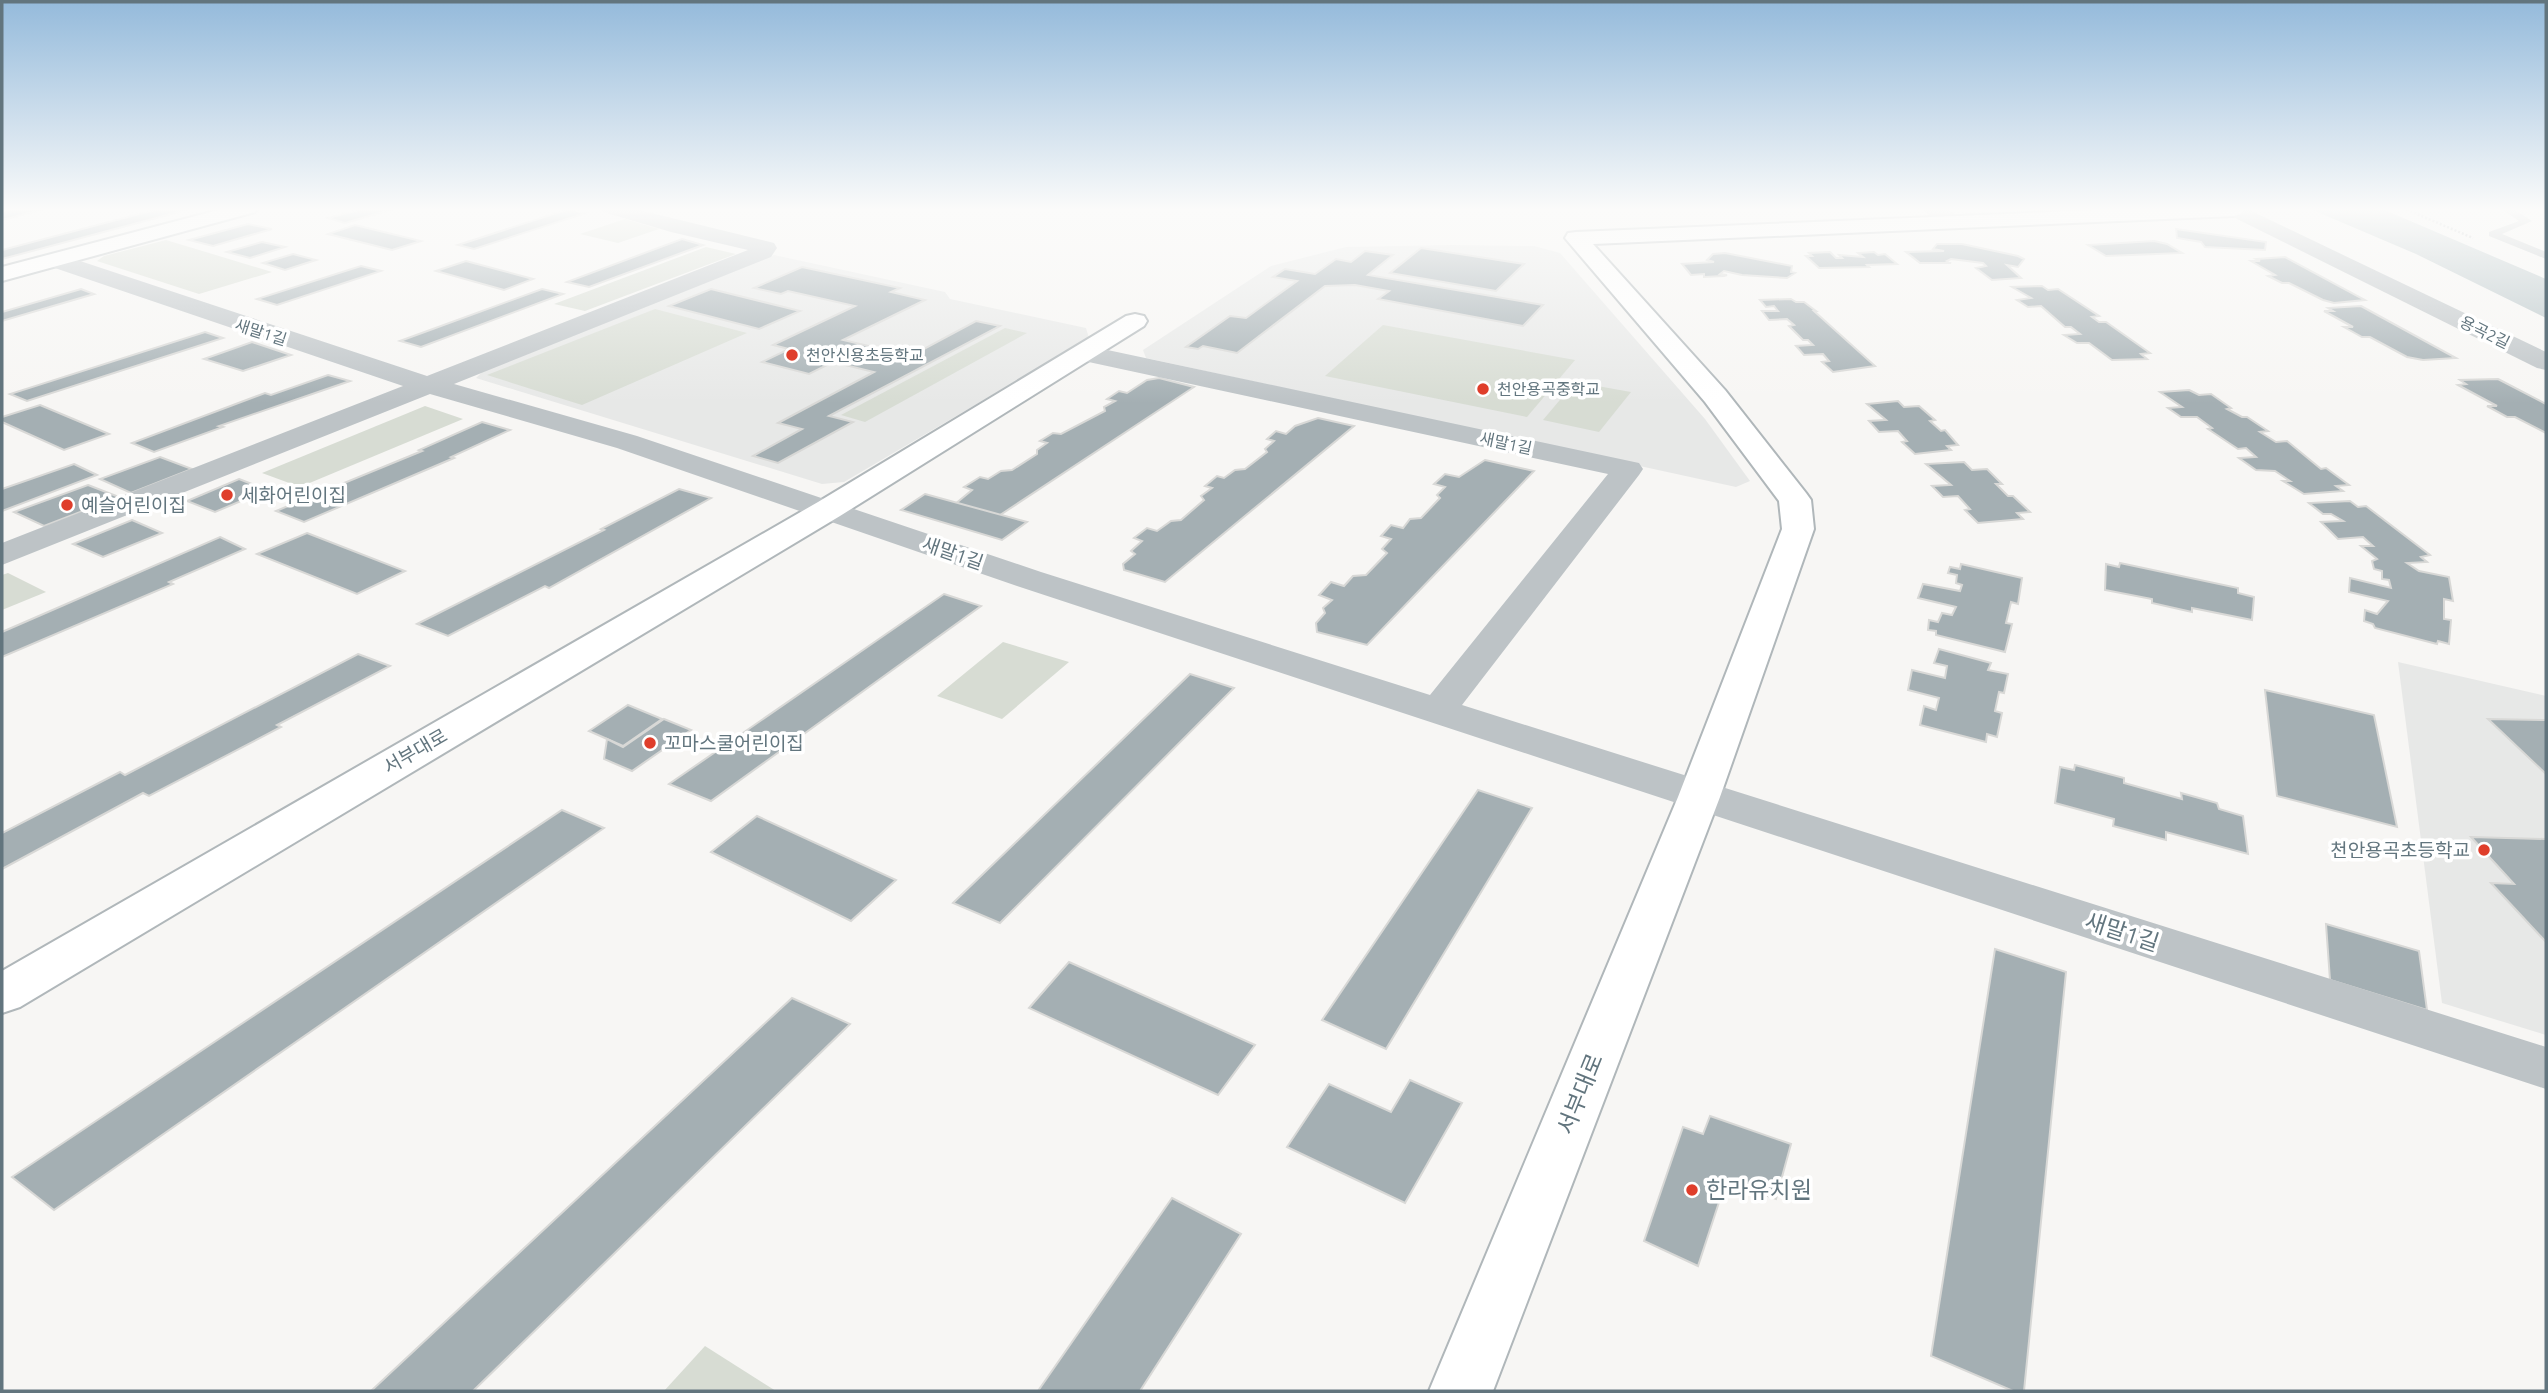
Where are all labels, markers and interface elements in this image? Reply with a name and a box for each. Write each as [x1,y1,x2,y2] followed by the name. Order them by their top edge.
[2457,312,2513,352] street label: 용곡2길
[233,315,289,349] street label: 새말1길
[806,346,924,364] place label: 천안신용초등학교
[784,347,800,363] marker: 천안신용초등학교
[1497,380,1600,398] place label: 천안용곡중학교
[1475,381,1491,397] marker: 천안용곡중학교
[1478,429,1534,457] street label: 새말1길
[241,484,346,506] place label: 세화어린이집
[219,487,235,503] marker: 세화어린이집
[81,494,186,516] place label: 예슬어린이집
[59,497,75,513] marker: 예슬어린이집
[920,532,986,574] street label: 새말1길
[379,724,451,778] street label: 서부대로
[664,732,804,754] place label: 꼬마스쿨어린이집
[642,735,658,751] marker: 꼬마스쿨어린이집
[2330,839,2470,861] place label: 천안용곡초등학교
[2476,842,2492,858] marker: 천안용곡초등학교
[2082,908,2162,955] street label: 새말1길
[1552,1050,1607,1138] street label: 서부대로
[1706,1177,1812,1202] place label: 한라유치원
[1684,1182,1700,1198] marker: 한라유치원

